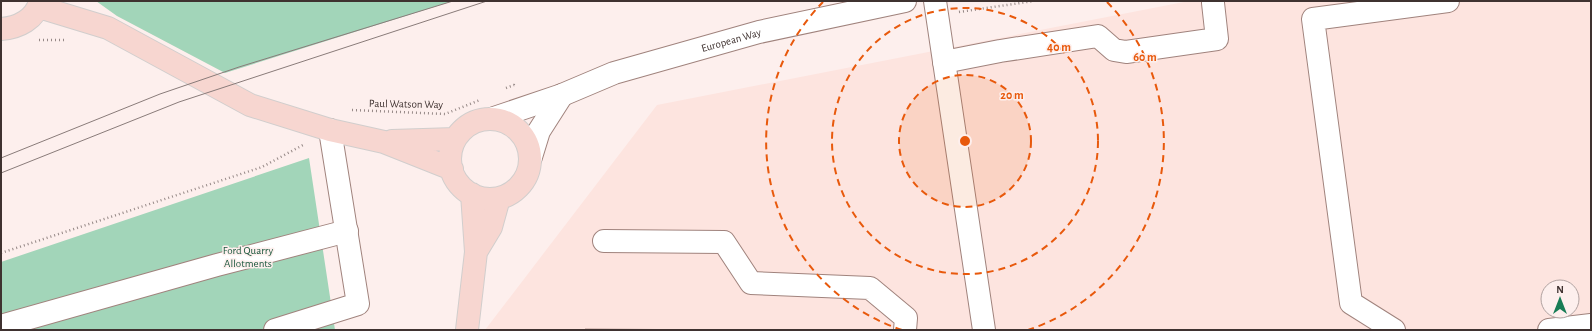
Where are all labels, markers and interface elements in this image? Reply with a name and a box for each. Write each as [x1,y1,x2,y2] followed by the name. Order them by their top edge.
[700,26,763,54] street label: European Way
[1047,41,1071,53] text: 40 m
[1133,51,1157,63] text: 60 m
[1000,89,1024,101] text: 20 m
[369,98,443,110] street label: Paul Watson Way
[958,134,972,148] centre of rings
[223,245,273,269] park label: Ford Quarry Allotments
[1540,279,1580,319] north arrow
[1556,284,1564,295] text: N

